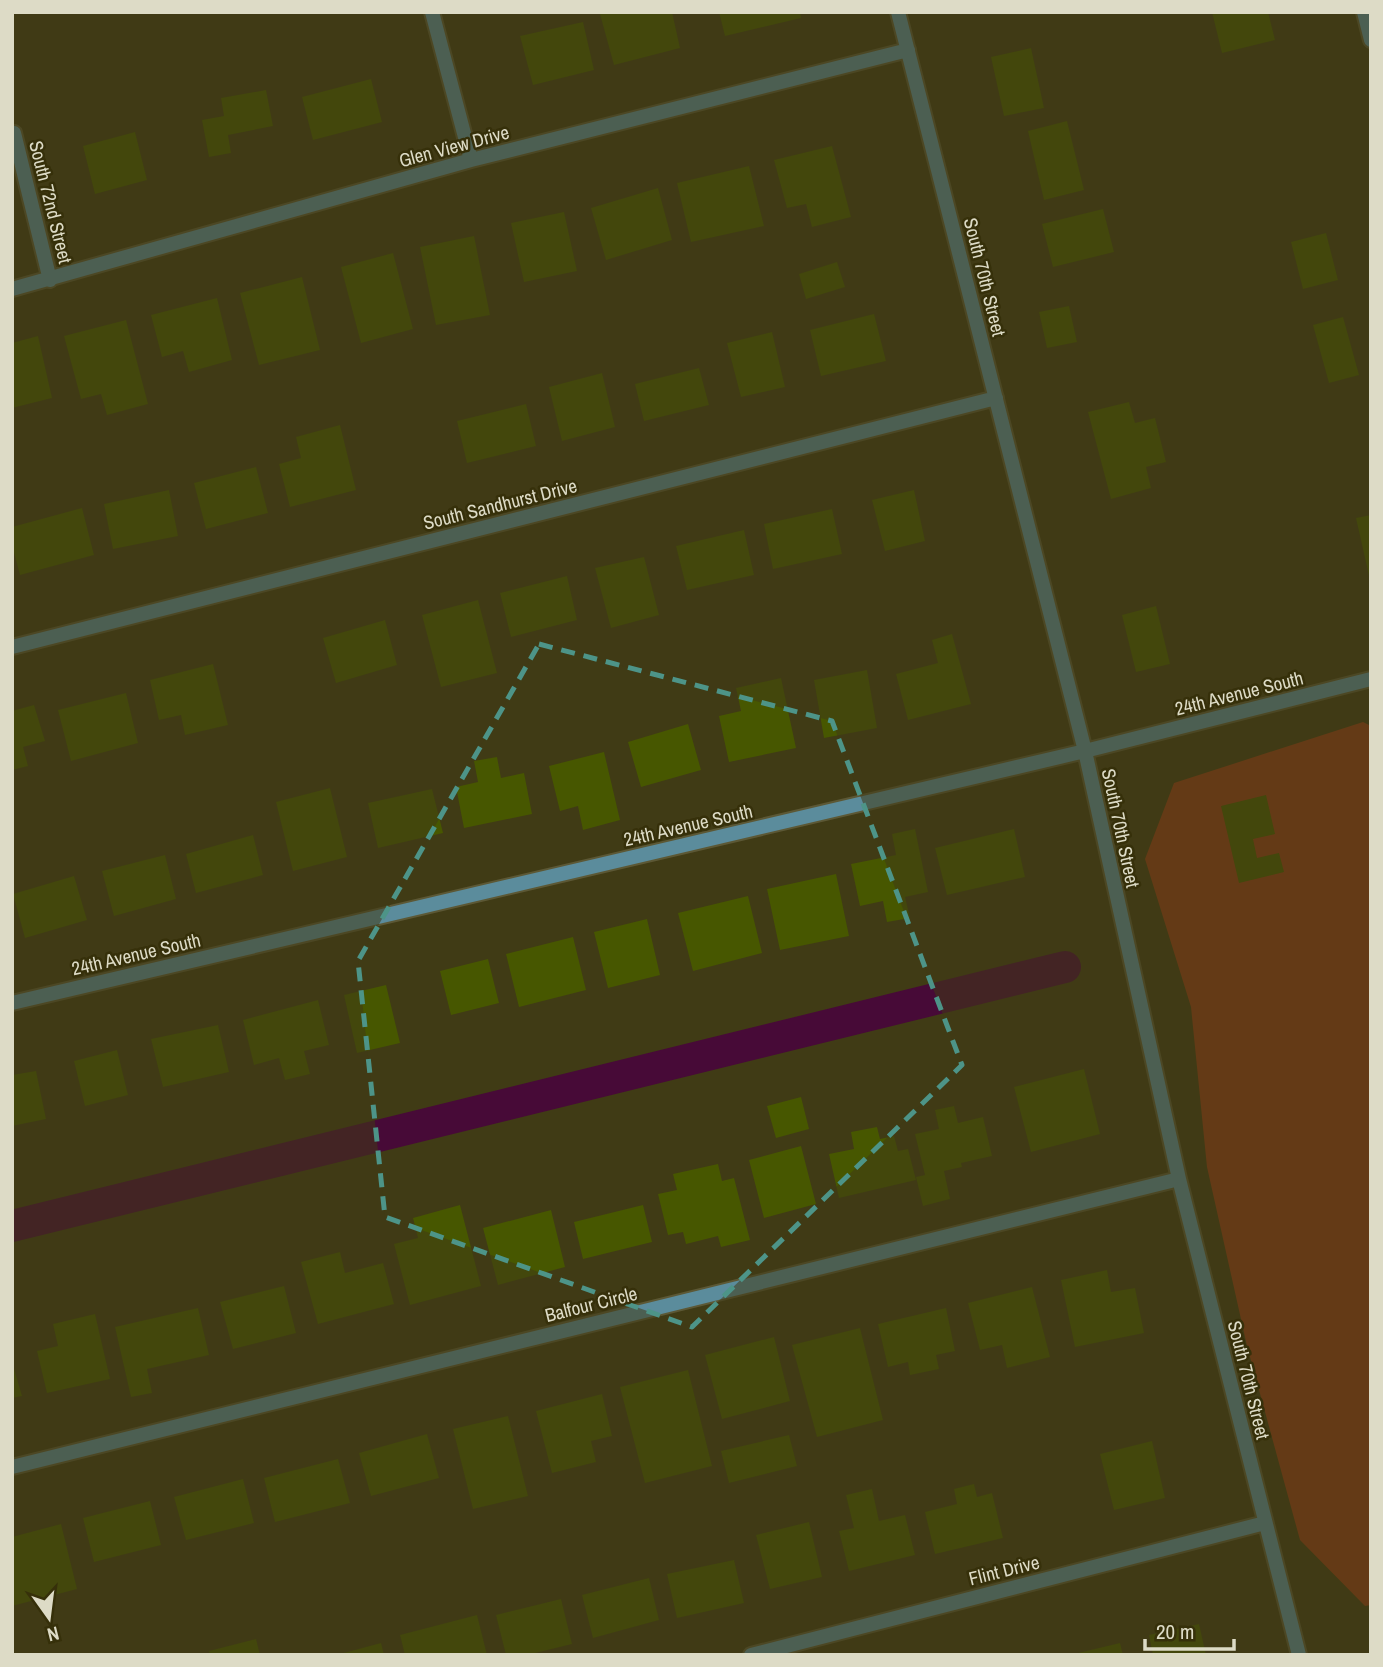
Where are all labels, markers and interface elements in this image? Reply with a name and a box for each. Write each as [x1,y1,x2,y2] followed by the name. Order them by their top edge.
[396,119,512,173] street label: Glen View Drive
[23,138,79,267] street label: South 72nd Street
[958,215,1012,340] street label: South 70th Street
[420,472,580,536] street label: South Sandhurst Drive
[1172,664,1306,722] street label: 24th Avenue South
[1096,766,1146,891] street label: South 70th Street
[621,798,755,852] street label: 24th Avenue South
[69,927,203,981] street label: 24th Avenue South
[542,1280,640,1328] street label: Balfour Circle
[1222,1318,1276,1443] street label: South 70th Street
[966,1549,1042,1591] street label: Flint Drive
[14,1583,84,1653] north arrow
[1145,1608,1234,1652] scale bar
[1156,1617,1194,1646] text: 20 m
[45,1621,62,1648] text: N

